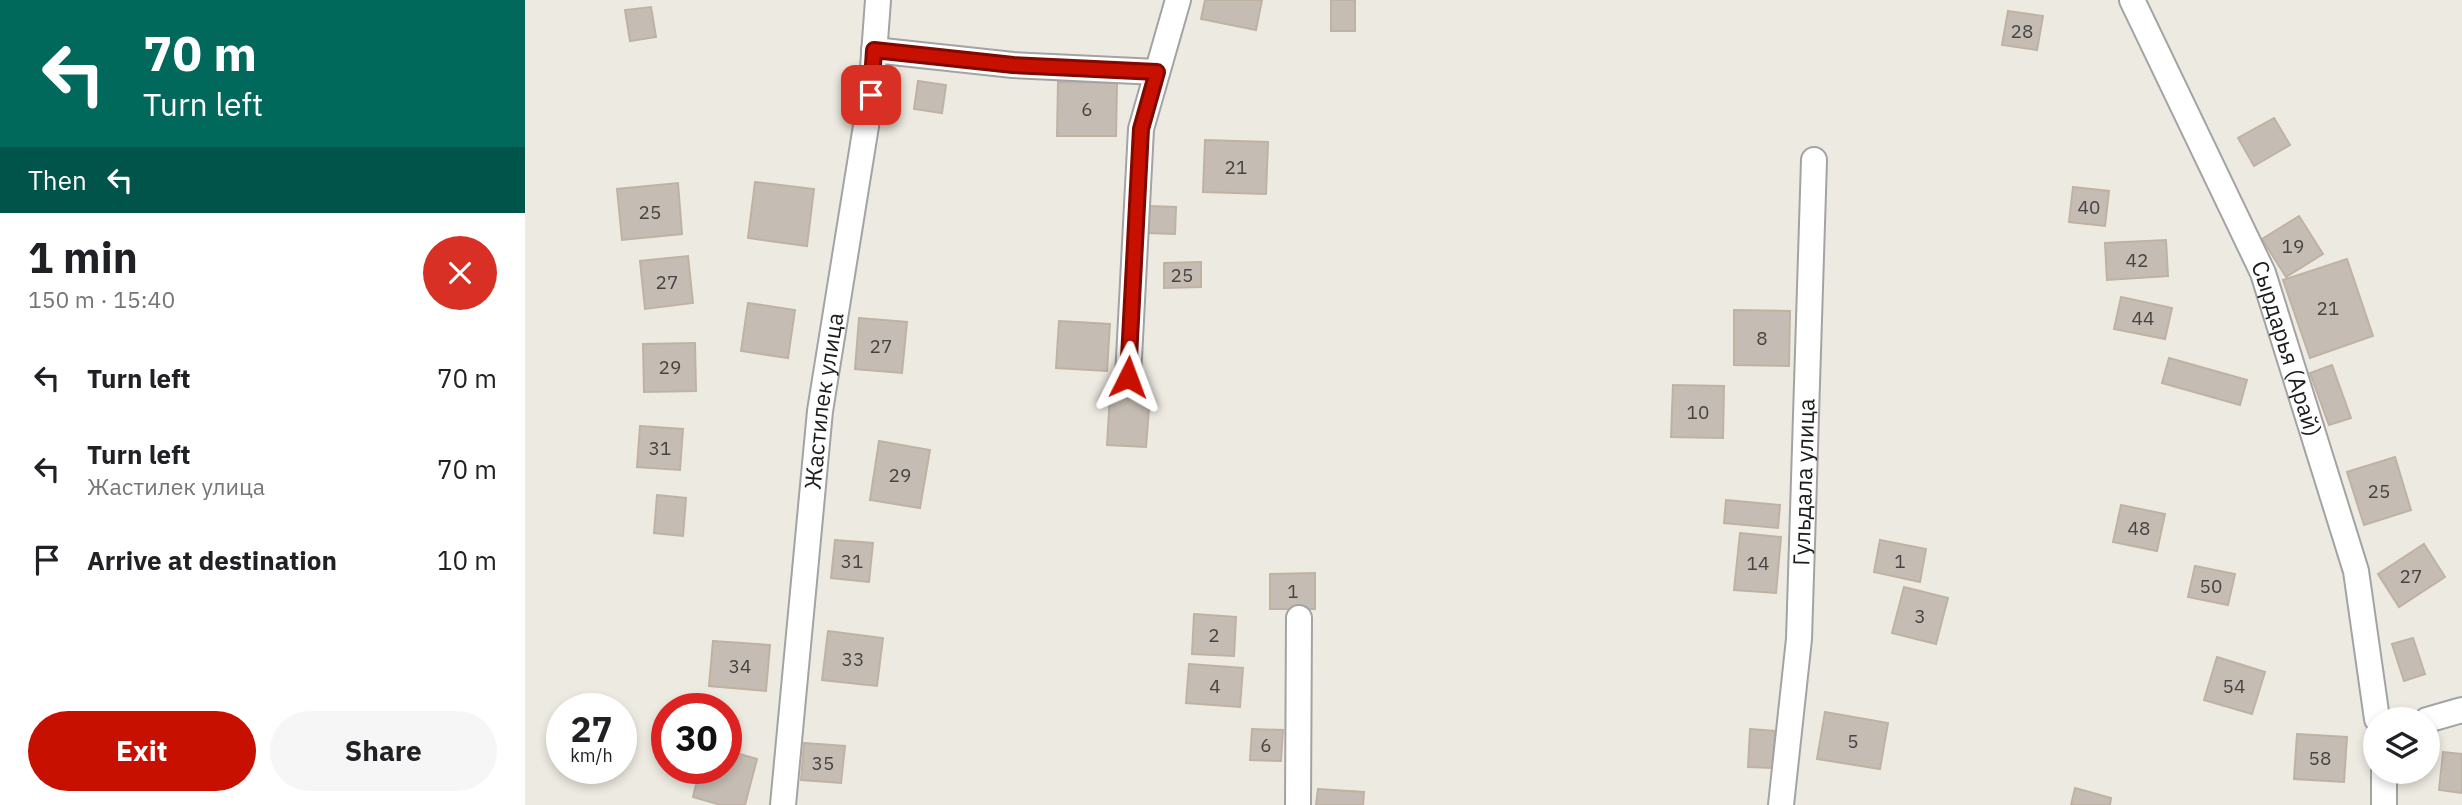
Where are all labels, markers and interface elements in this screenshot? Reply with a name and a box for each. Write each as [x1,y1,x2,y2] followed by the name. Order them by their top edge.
[2011,19,2033,43] house number: 28
[143,21,257,84] text: 70 m
[28,28,119,119] icon: left
[841,65,901,125] pin
[852,76,890,114] icon: arrive
[143,83,263,125] text: Turn left
[1081,97,1093,121] house number: 6
[1225,155,1247,179] house number: 21
[101,161,139,199] icon: left
[28,163,87,197] text: Then
[2078,195,2100,219] house number: 40
[639,200,661,224] house number: 25
[28,230,138,285] text: 1 min
[2282,234,2304,258] house number: 19
[423,236,497,310] button: close
[2126,248,2148,272] house number: 42
[2245,255,2329,440] street label: Сырдарья (Арай)
[1171,263,1193,287] house number: 25
[656,270,678,294] house number: 27
[28,284,175,314] text: 150 m · 15:40
[2317,296,2339,320] house number: 21
[2132,306,2154,330] house number: 44
[797,310,850,491] street label: Жастилек улица
[1756,326,1768,350] house number: 8
[870,334,892,358] house number: 27
[1091,340,1165,414] position arrow
[659,355,681,379] house number: 29
[28,359,66,397] icon: left
[87,361,190,395] text: Turn left
[437,361,497,395] text: 70 m
[1785,398,1821,566] street label: Гульдала улица
[1687,400,1709,424] house number: 10
[649,436,671,460] house number: 31
[87,437,190,471] text: Turn left
[28,450,66,488] icon: left
[437,452,497,486] text: 70 m
[889,463,911,487] house number: 29
[87,471,265,501] text: Жастилек улица
[2368,479,2390,503] house number: 25
[2128,516,2150,540] house number: 48
[28,541,66,579] icon: arrive
[87,543,337,577] text: Arrive at destination
[437,543,497,577] text: 10 m
[841,549,863,573] house number: 31
[1894,549,1906,573] house number: 1
[1747,551,1769,575] house number: 14
[2400,564,2422,588] house number: 27
[2200,574,2222,598] house number: 50
[1287,579,1299,603] house number: 1
[1914,604,1926,628] house number: 3
[1208,623,1220,647] house number: 2
[842,647,864,671] house number: 33
[729,654,751,678] house number: 34
[1209,674,1221,698] house number: 4
[2223,674,2245,698] house number: 54
[651,693,742,784] speed limit sign: 30
[570,706,613,752] text: 27
[2363,707,2440,784] map controls
[2363,707,2440,784] button: layers
[28,711,256,791] button: Exit
[270,711,497,791] button: Share
[1847,729,1859,753] house number: 5
[1260,733,1272,757] house number: 6
[570,744,613,767] text: km/h
[2309,746,2331,770] house number: 58
[812,751,834,775] house number: 35

